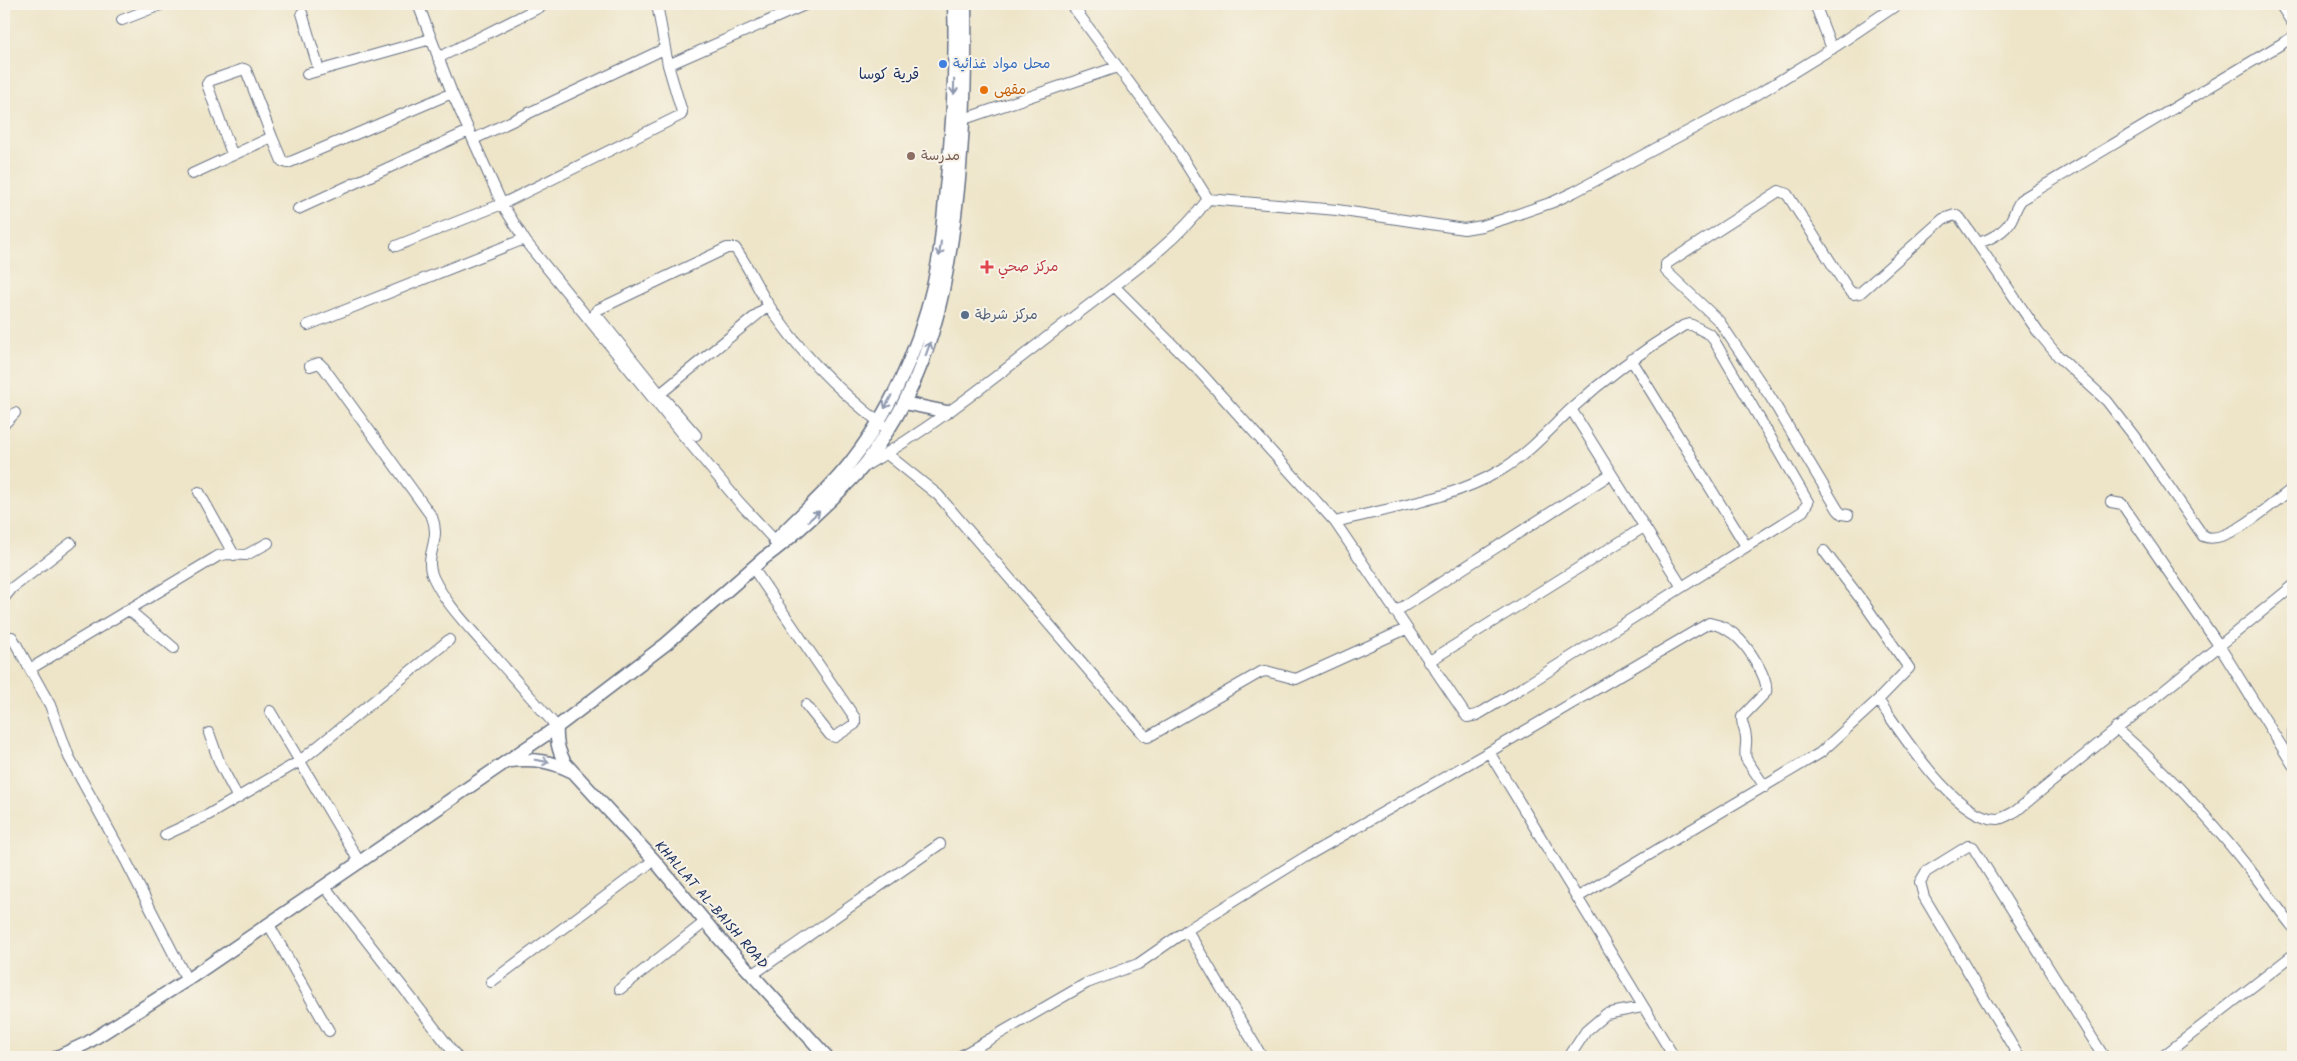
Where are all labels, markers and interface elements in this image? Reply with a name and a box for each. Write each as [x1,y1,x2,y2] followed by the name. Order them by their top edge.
[953,53,1050,75] place label: محل مواد غذائية
[937,58,949,70] marker: محل مواد غذائية
[859,63,919,87] district label: قرية كوسا
[949,79,959,95] one-way arrow
[994,79,1026,101] place label: مقهى
[978,84,990,96] marker: مقهى
[921,145,960,167] place label: مدرسة
[905,150,917,162] marker: مدرسة
[935,241,945,257] one-way arrow
[998,256,1058,279] place label: مركز صحي
[980,260,994,274] marker: مركز صحي
[975,304,1038,326] place label: مركز شرطة
[959,309,971,321] marker: مركز شرطة
[924,342,933,357] one-way arrow
[883,395,893,410] one-way arrow
[808,510,821,521] one-way arrow
[533,756,549,766] one-way arrow
[649,836,773,974] street label: KHALLAT AL-BAISH ROAD

